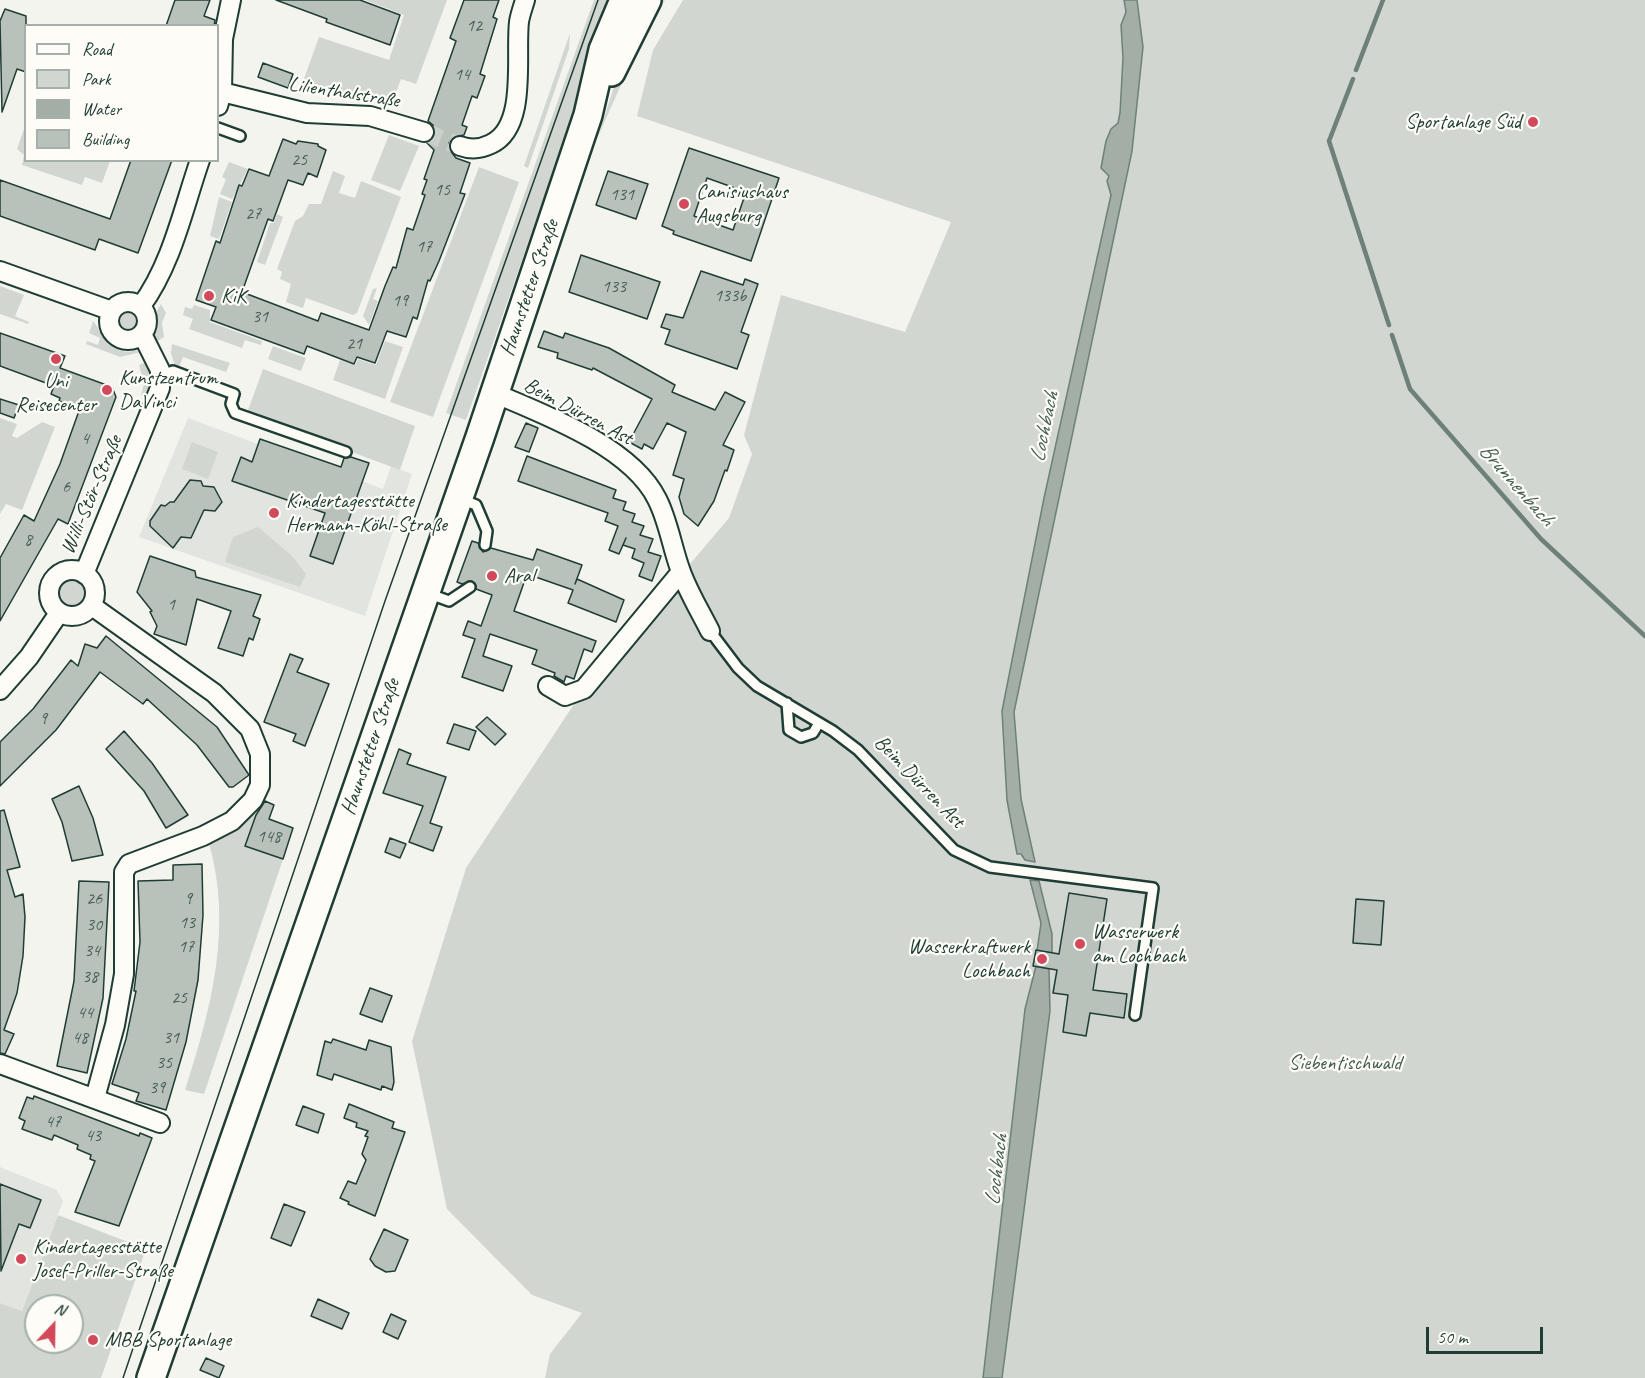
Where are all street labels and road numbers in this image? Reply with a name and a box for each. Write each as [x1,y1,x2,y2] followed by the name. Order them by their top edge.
[287,72,401,114] street label: Lilienthalstraße
[495,217,565,359] street label: Haunstetter Straße
[519,373,637,451] street label: Beim Dürren Ast
[56,432,128,558] street label: Willi-Stör-Straße
[336,676,406,818] street label: Haunstetter Straße
[868,730,970,834] street label: Beim Dürren Ast

